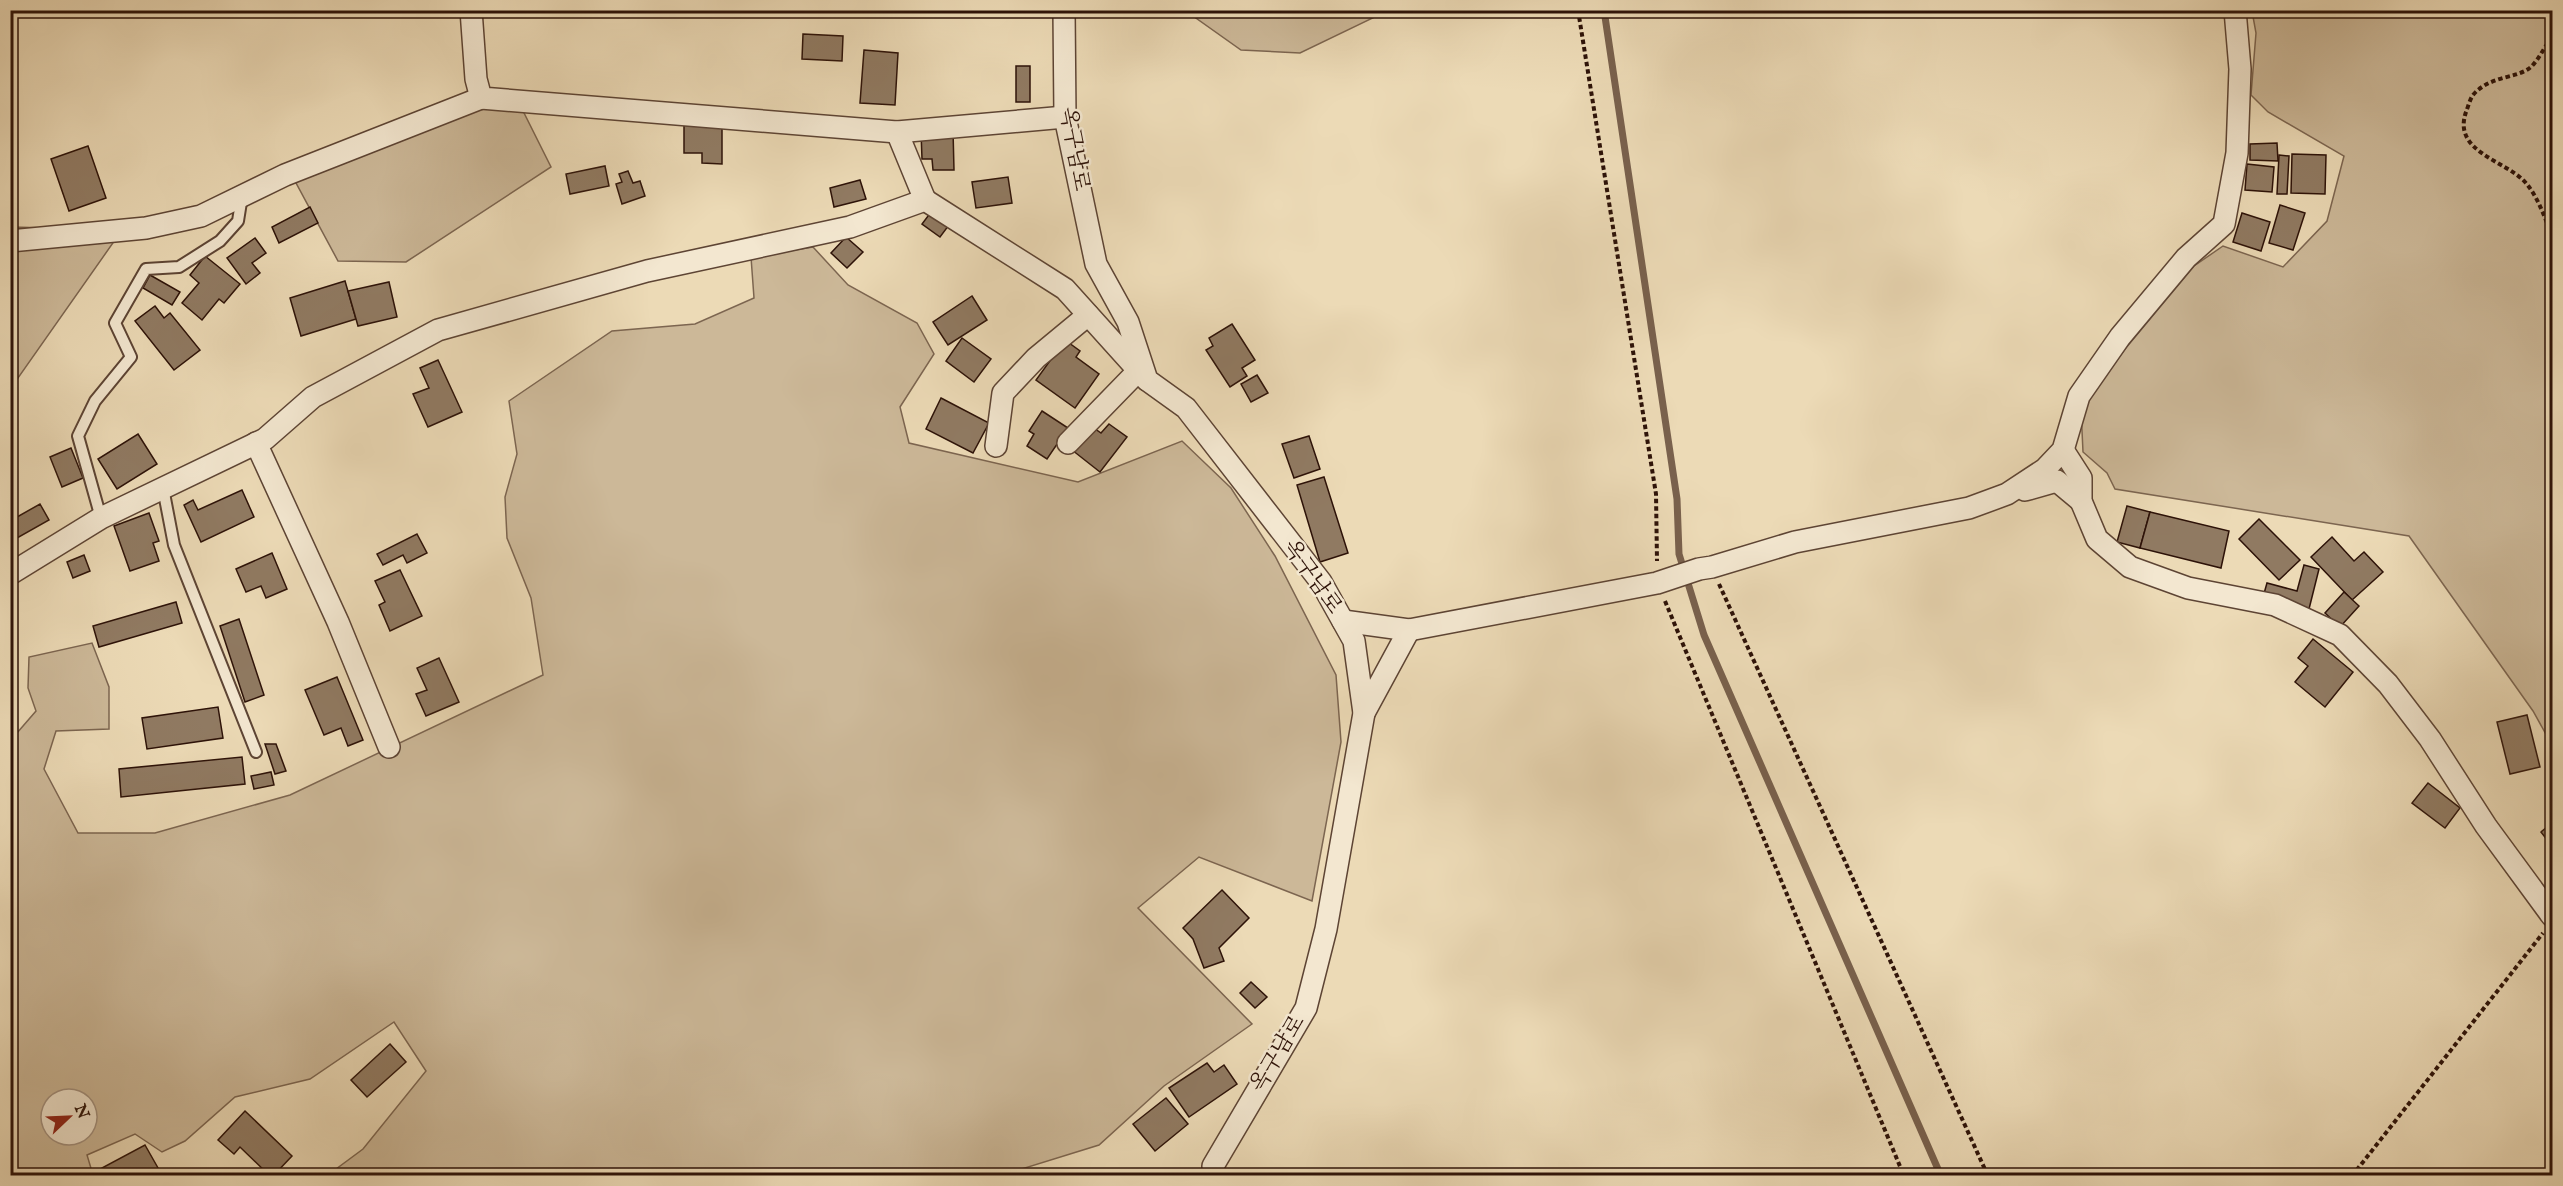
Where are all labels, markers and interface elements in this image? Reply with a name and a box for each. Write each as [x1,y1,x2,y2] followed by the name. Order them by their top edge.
[1053,105,1095,193] street label: 옥구남로
[1276,534,1348,620] street label: 옥구남로
[1244,1010,1312,1098] street label: 옥구남로
[39,1087,99,1147] north arrow
[69,1101,93,1122] text: N

